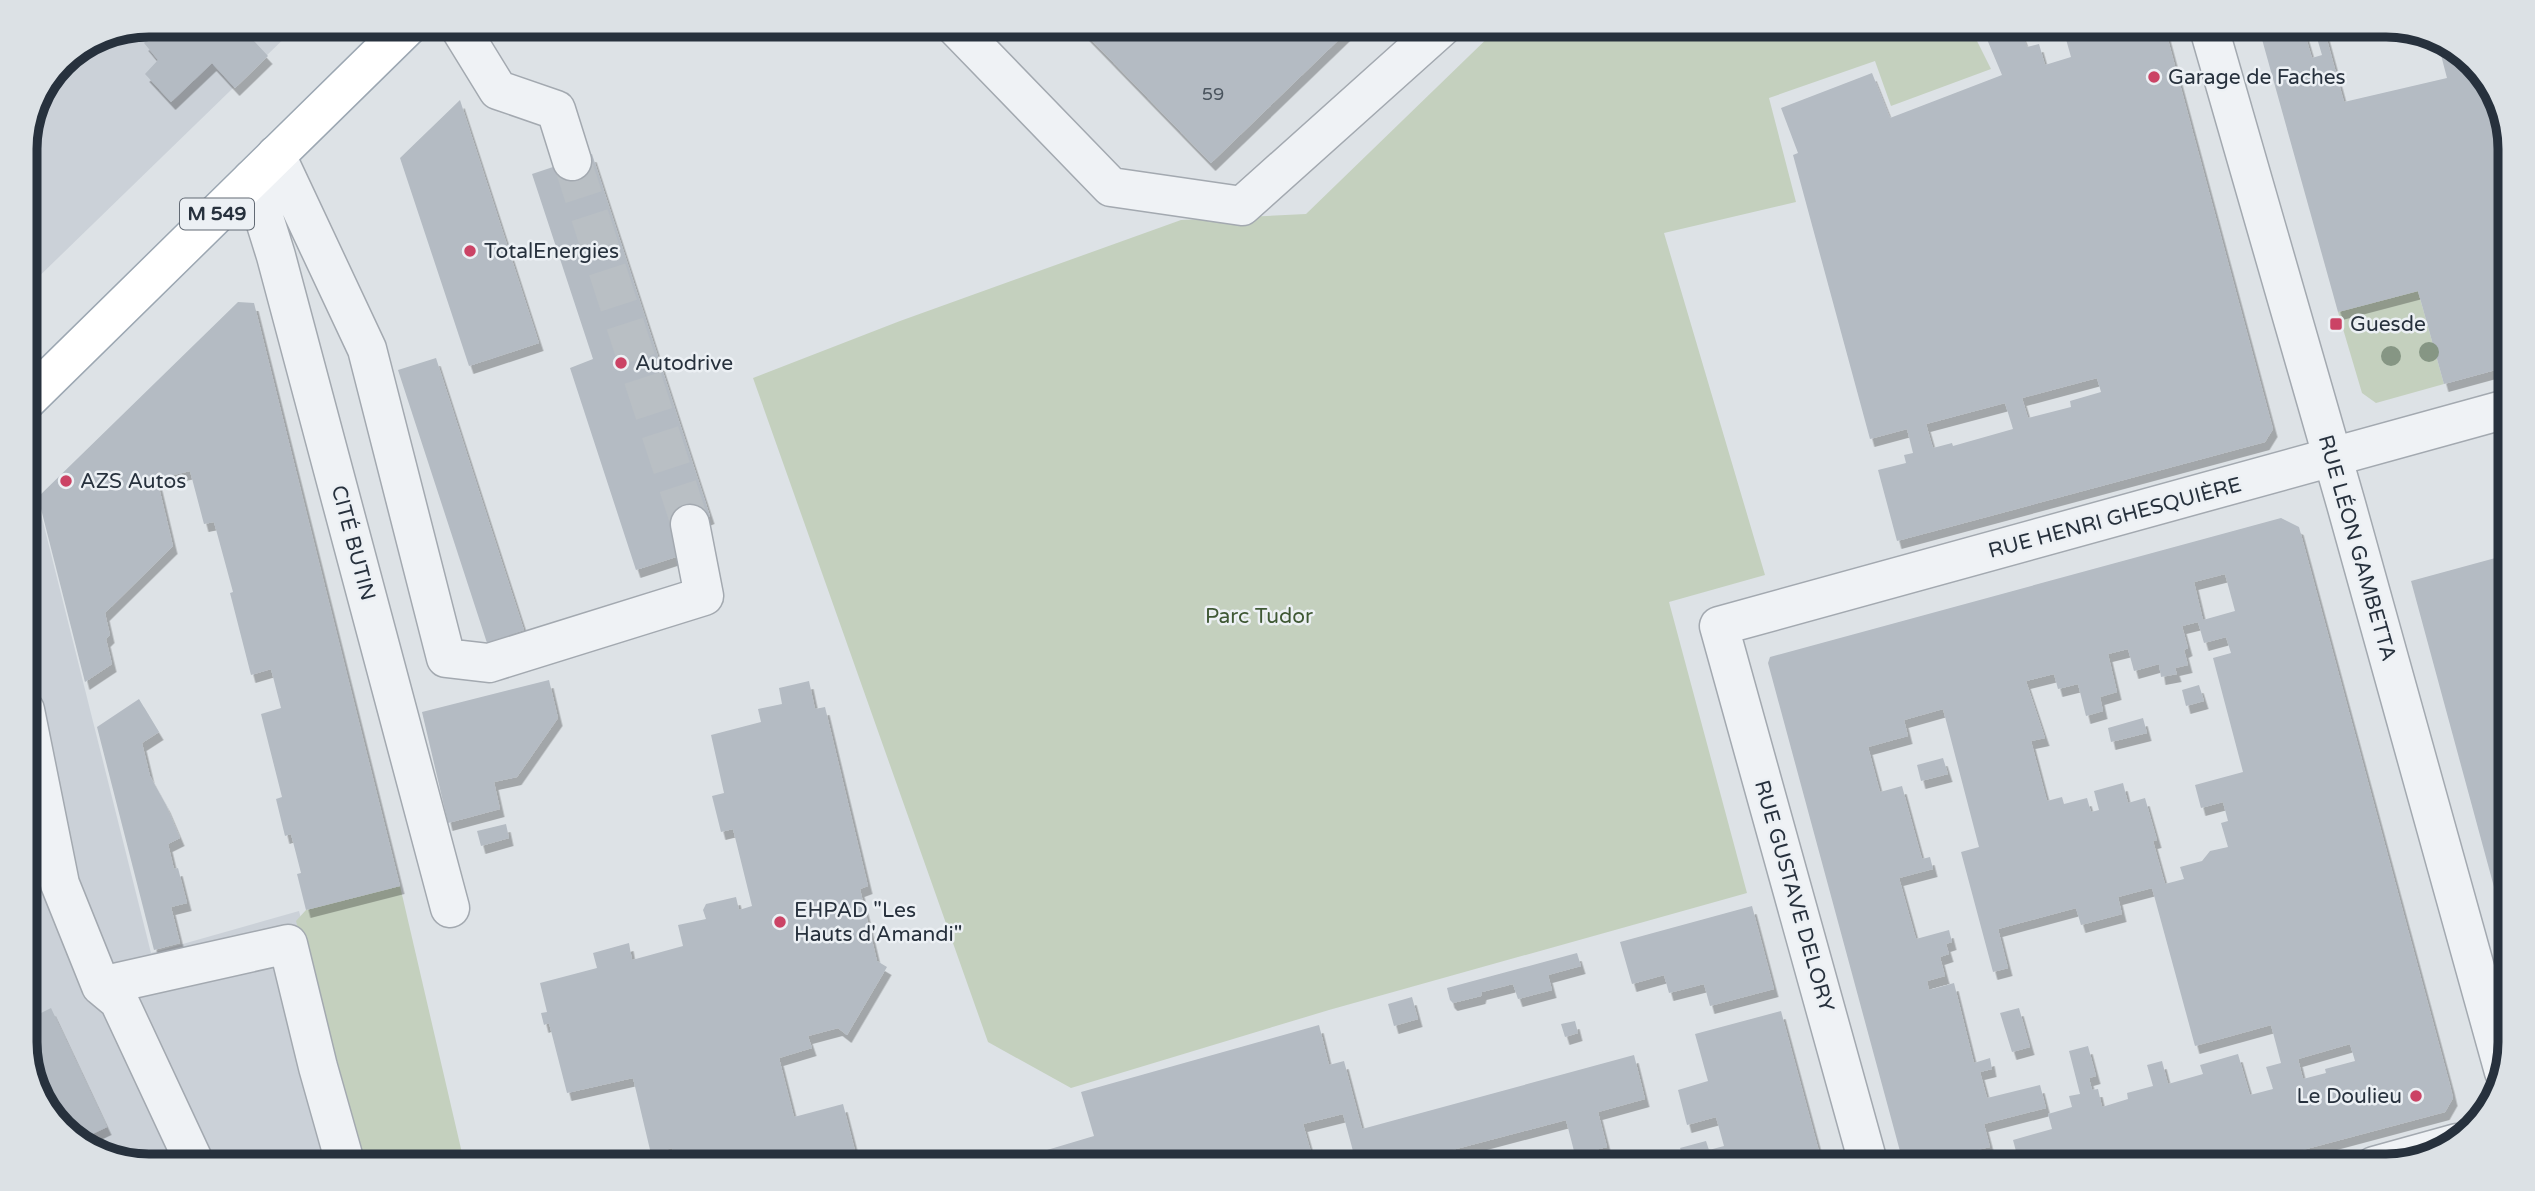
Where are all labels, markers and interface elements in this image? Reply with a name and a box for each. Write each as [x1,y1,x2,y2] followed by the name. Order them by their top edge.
[2168,65,2346,90] place label: Garage de Faches
[2146,69,2162,85] marker: Garage de Faches
[1202,83,1224,105] house number: 59
[180,198,254,230] road number: M 549
[484,239,619,264] place label: TotalEnergies
[462,243,478,259] marker: TotalEnergies
[2350,312,2426,337] place label: Guesde
[2328,316,2344,332] marker: Guesde
[635,351,733,376] place label: Autodrive
[613,355,629,371] marker: Autodrive
[2313,432,2401,664] street label: RUE LÉON GAMBETTA
[80,469,186,494] place label: AZS Autos
[1986,472,2244,564] street label: RUE HENRI GHESQUIÈRE
[58,473,74,489] marker: AZS Autos
[326,483,380,603] street label: CITÉ BUTIN
[1205,604,1313,629] park label: Parc Tudor
[1749,777,1839,1015] street label: RUE GUSTAVE DELORY
[794,898,962,947] place label: EHPAD "Les Hauts d'Amandi"
[772,914,788,930] marker: EHPAD "Les Hauts d'Amandi"
[2296,1084,2402,1109] place label: Le Doulieu
[2408,1088,2424,1104] marker: Le Doulieu

